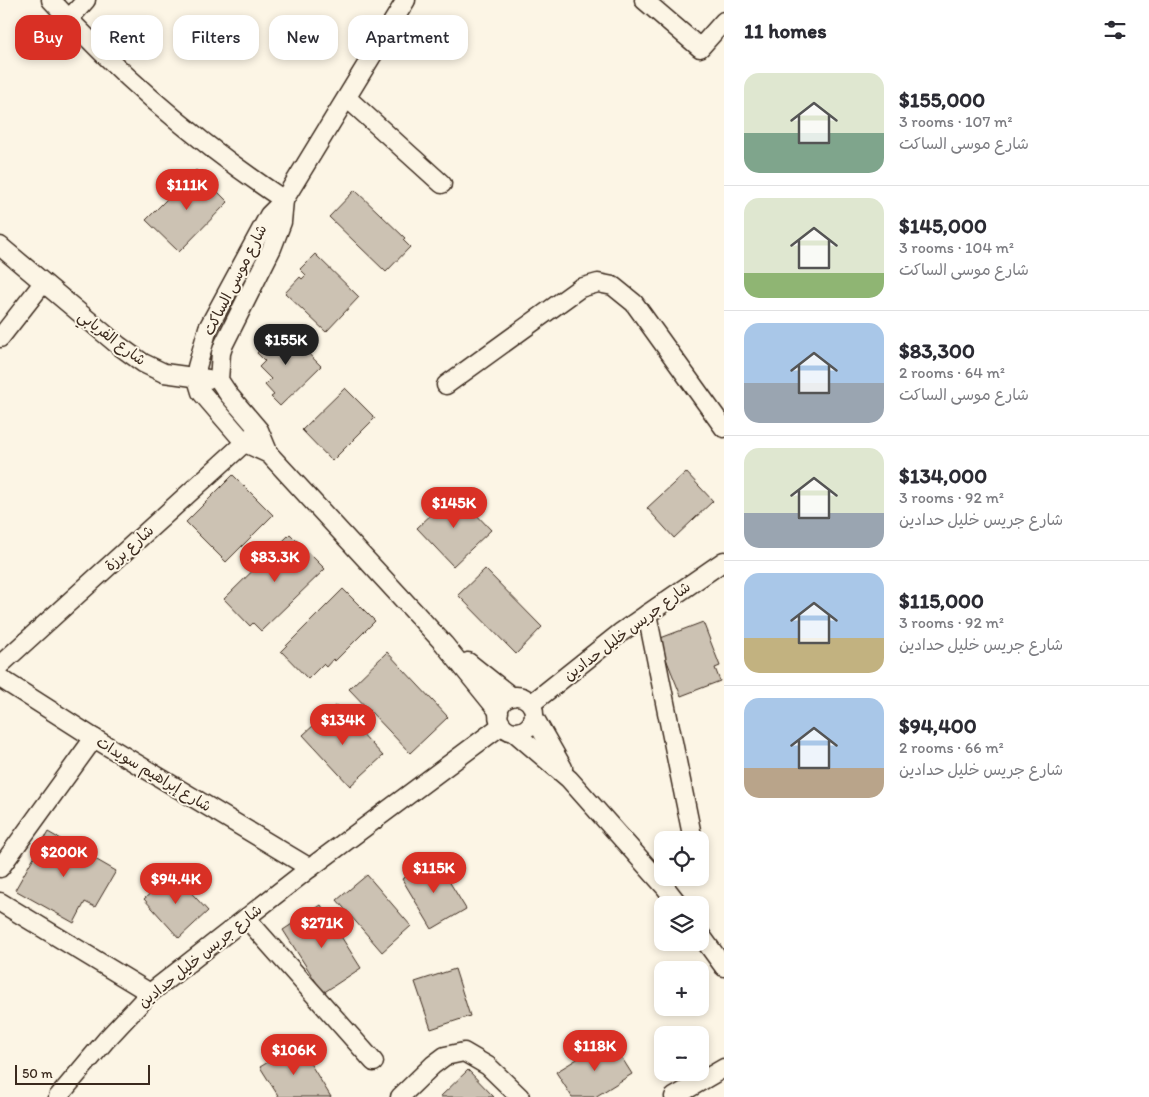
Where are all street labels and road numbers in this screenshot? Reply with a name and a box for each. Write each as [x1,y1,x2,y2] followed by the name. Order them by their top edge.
[199,222,272,339] street label: شارع موسى الساكت
[72,307,149,372] street label: شارع الفريابي
[101,521,158,575] street label: شارع برزة
[560,577,695,685] street label: شارع جريس خليل حدادين
[92,733,215,818] street label: شارع إبراهيم سويدات
[135,901,266,1012] street label: شارع جريس خليل حدادين

